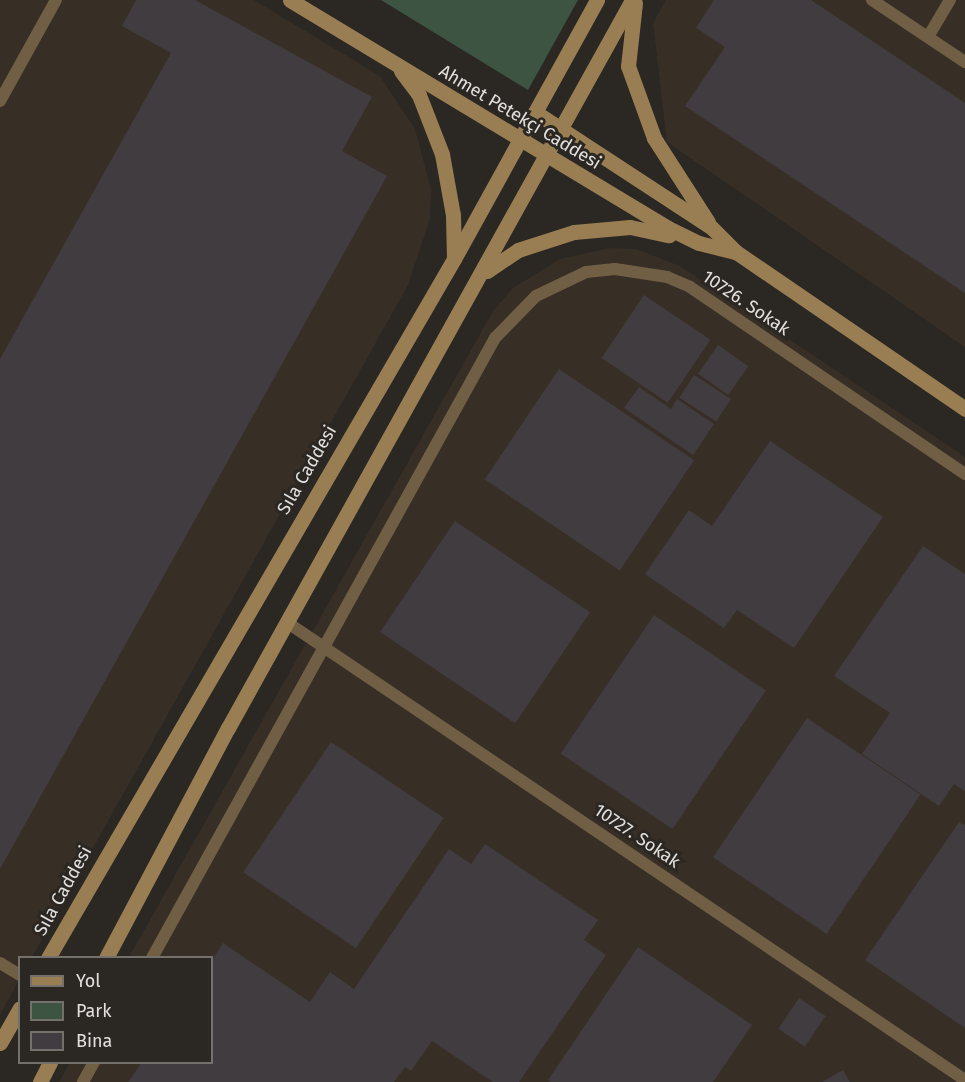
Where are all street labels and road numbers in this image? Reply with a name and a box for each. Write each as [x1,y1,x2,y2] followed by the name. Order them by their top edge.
[435,60,605,174] street label: Ahmet Petekçi Caddesi
[698,266,794,340] street label: 10726. Sokak
[273,422,341,518] street label: Sıla Caddesi
[590,799,684,873] street label: 10727. Sokak
[30,842,96,940] street label: Sıla Caddesi

